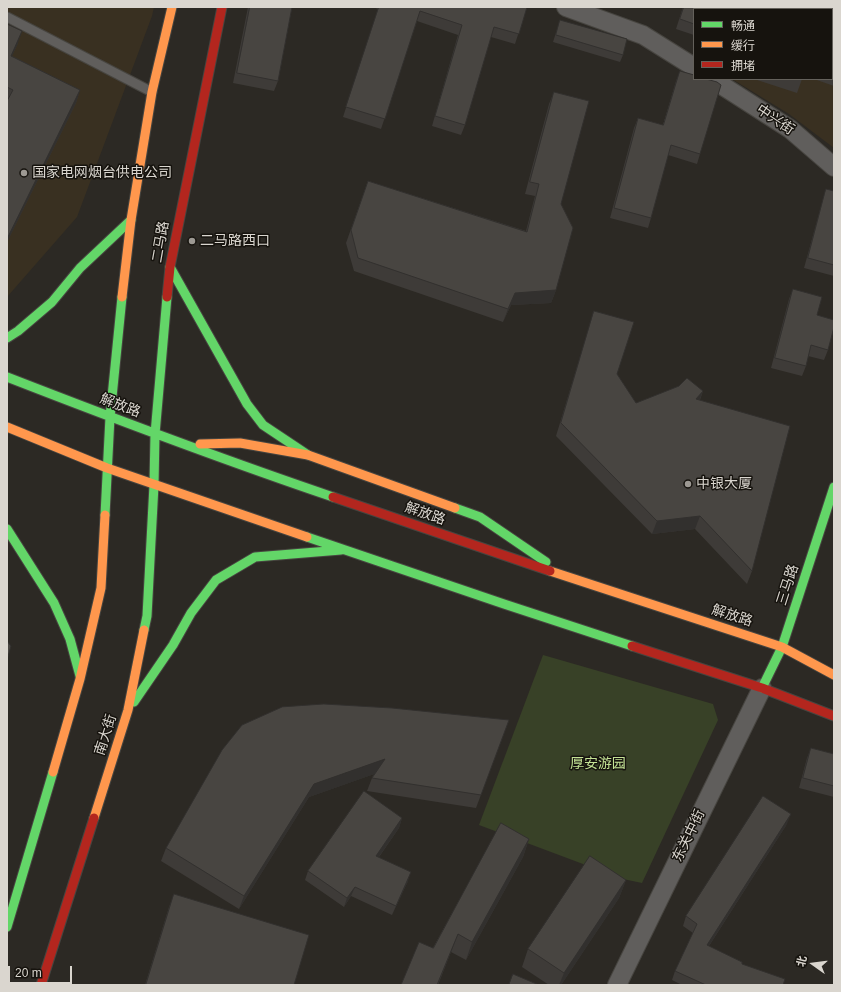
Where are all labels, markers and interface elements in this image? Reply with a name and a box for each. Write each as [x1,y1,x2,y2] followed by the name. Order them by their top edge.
[693,8,833,80] legend
[731,19,755,33] text: 畅通
[731,39,755,53] text: 缓行
[731,59,755,73] text: 拥堵
[753,101,797,139] street label: 中兴街
[32,165,172,181] place label: 国家电网烟台供电公司
[19,168,29,178] marker: 国家电网烟台供电公司
[149,220,173,264] street label: 二马路
[200,233,270,249] place label: 二马路西口
[187,236,197,246] marker: 二马路西口
[97,391,143,421] street label: 解放路
[696,476,752,492] place label: 中银大厦
[683,479,693,489] marker: 中银大厦
[402,499,448,529] street label: 解放路
[774,562,802,608] street label: 三马路
[709,602,755,630] street label: 解放路
[92,712,120,758] street label: 南大街
[570,756,626,772] park label: 厚安游园
[669,807,709,865] street label: 东关中街
[793,944,833,984] north arrow
[794,954,809,968] text: 北
[10,958,74,984] scale bar
[15,966,42,980] text: 20 m

